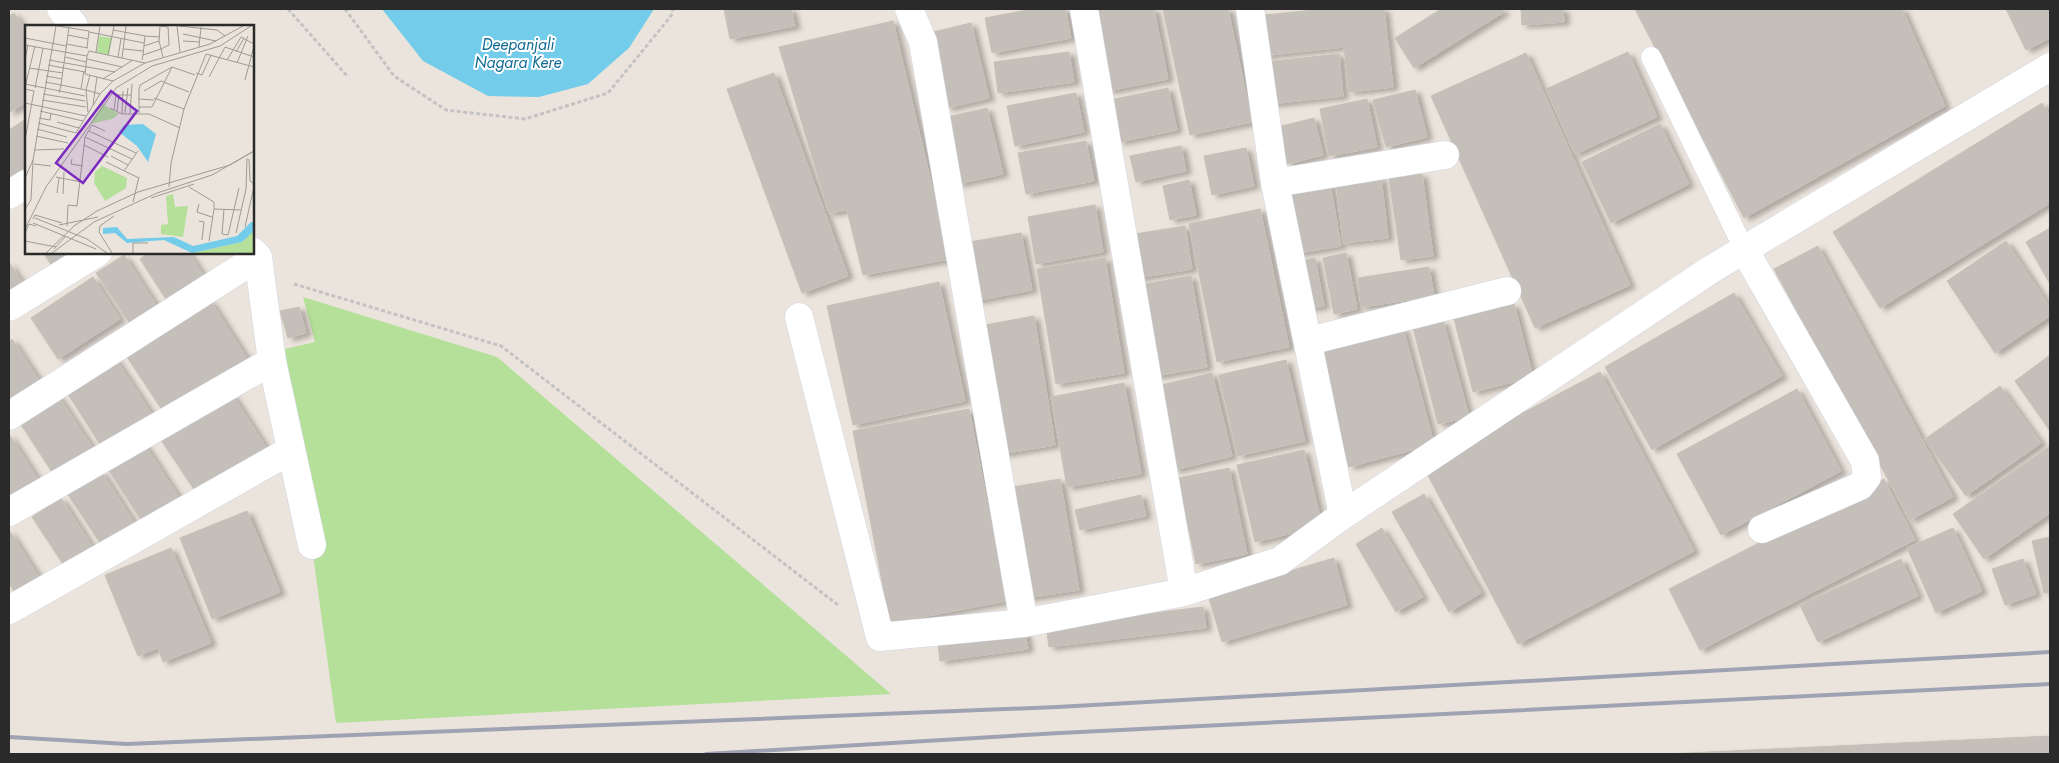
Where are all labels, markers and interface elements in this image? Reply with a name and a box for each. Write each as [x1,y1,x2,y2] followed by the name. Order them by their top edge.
[25,25,254,254] inset map
[475,33,561,74] water label: Deepanjali Nagara Kere

